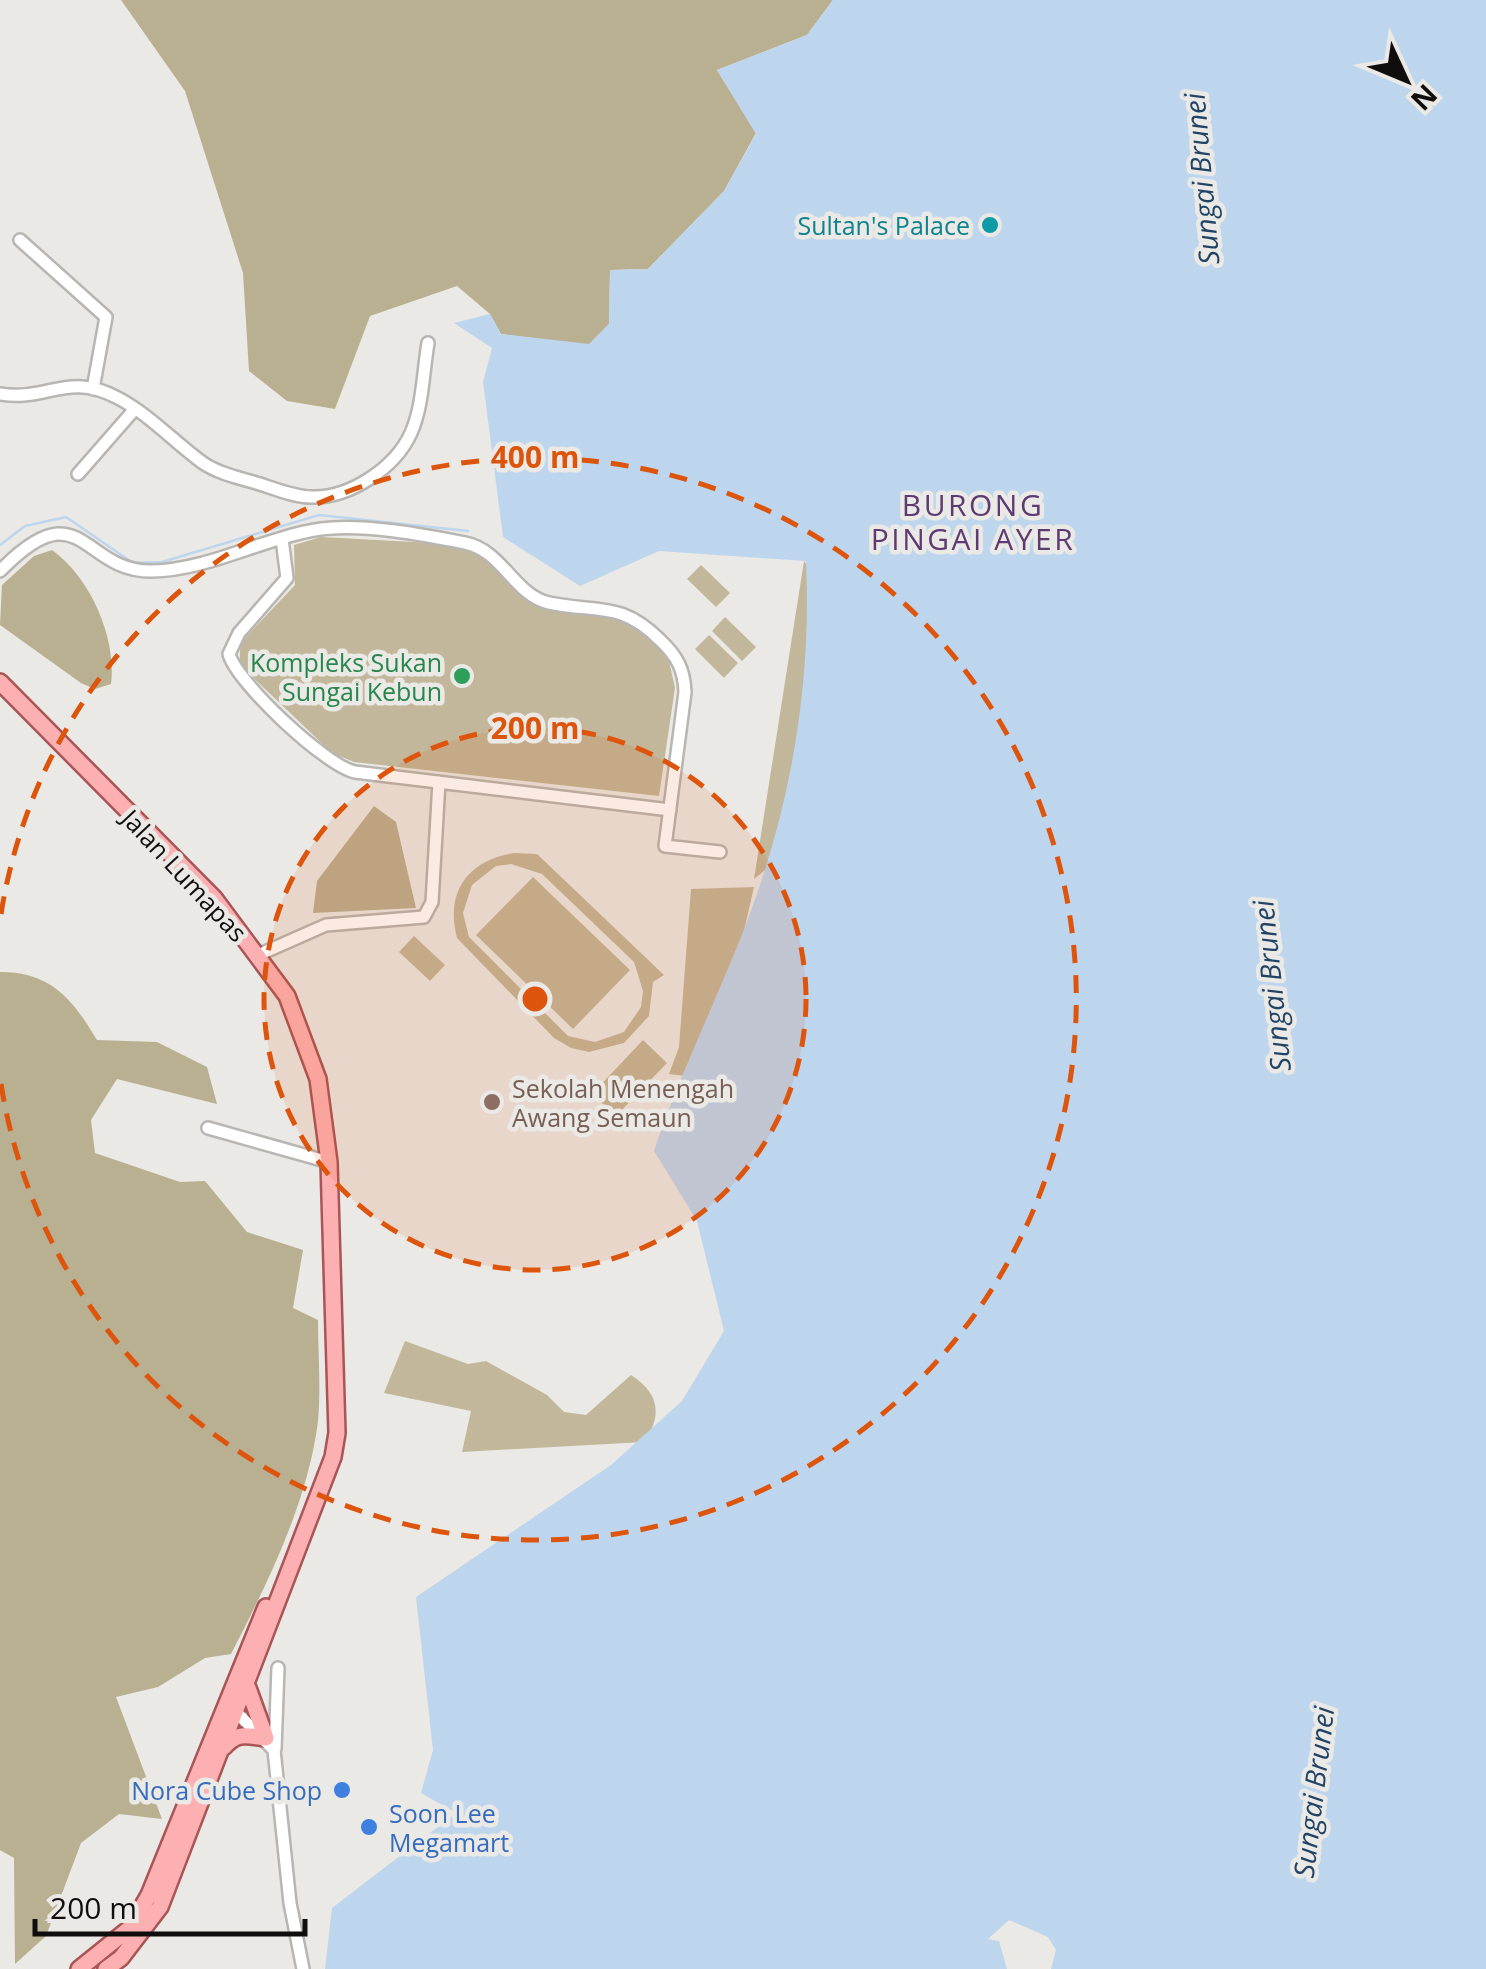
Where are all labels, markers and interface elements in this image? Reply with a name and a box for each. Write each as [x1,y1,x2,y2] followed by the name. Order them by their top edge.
[1356,30,1456,130] north arrow
[1403,77,1446,119] text: N
[1174,91,1227,266] water label: Sungai Brunei
[797,208,970,242] place label: Sultan's Palace
[979,214,1001,236] marker: Sultan's Palace
[491,436,579,477] text: 400 m
[871,484,1075,559] district label: BURONG PINGAI AYER
[250,645,442,708] place label: Kompleks Sukan Sungai Kebun
[451,665,473,687] marker: Kompleks Sukan Sungai Kebun
[491,707,579,748] text: 200 m
[114,800,255,948] street label: Jalan Lumapas
[1243,897,1299,1074] water label: Sungai Brunei
[517,981,553,1017] centre of rings
[512,1071,734,1134] place label: Sekolah Menengah Awang Semaun
[481,1091,503,1113] marker: Sekolah Menengah Awang Semaun
[1284,1703,1342,1880] water label: Sungai Brunei
[131,1773,322,1807] place label: Nora Cube Shop
[331,1779,353,1801] marker: Nora Cube Shop
[389,1796,509,1859] place label: Soon Lee Megamart
[358,1816,380,1838] marker: Soon Lee Megamart
[35,1874,305,1936] scale bar
[50,1887,137,1928] text: 200 m

